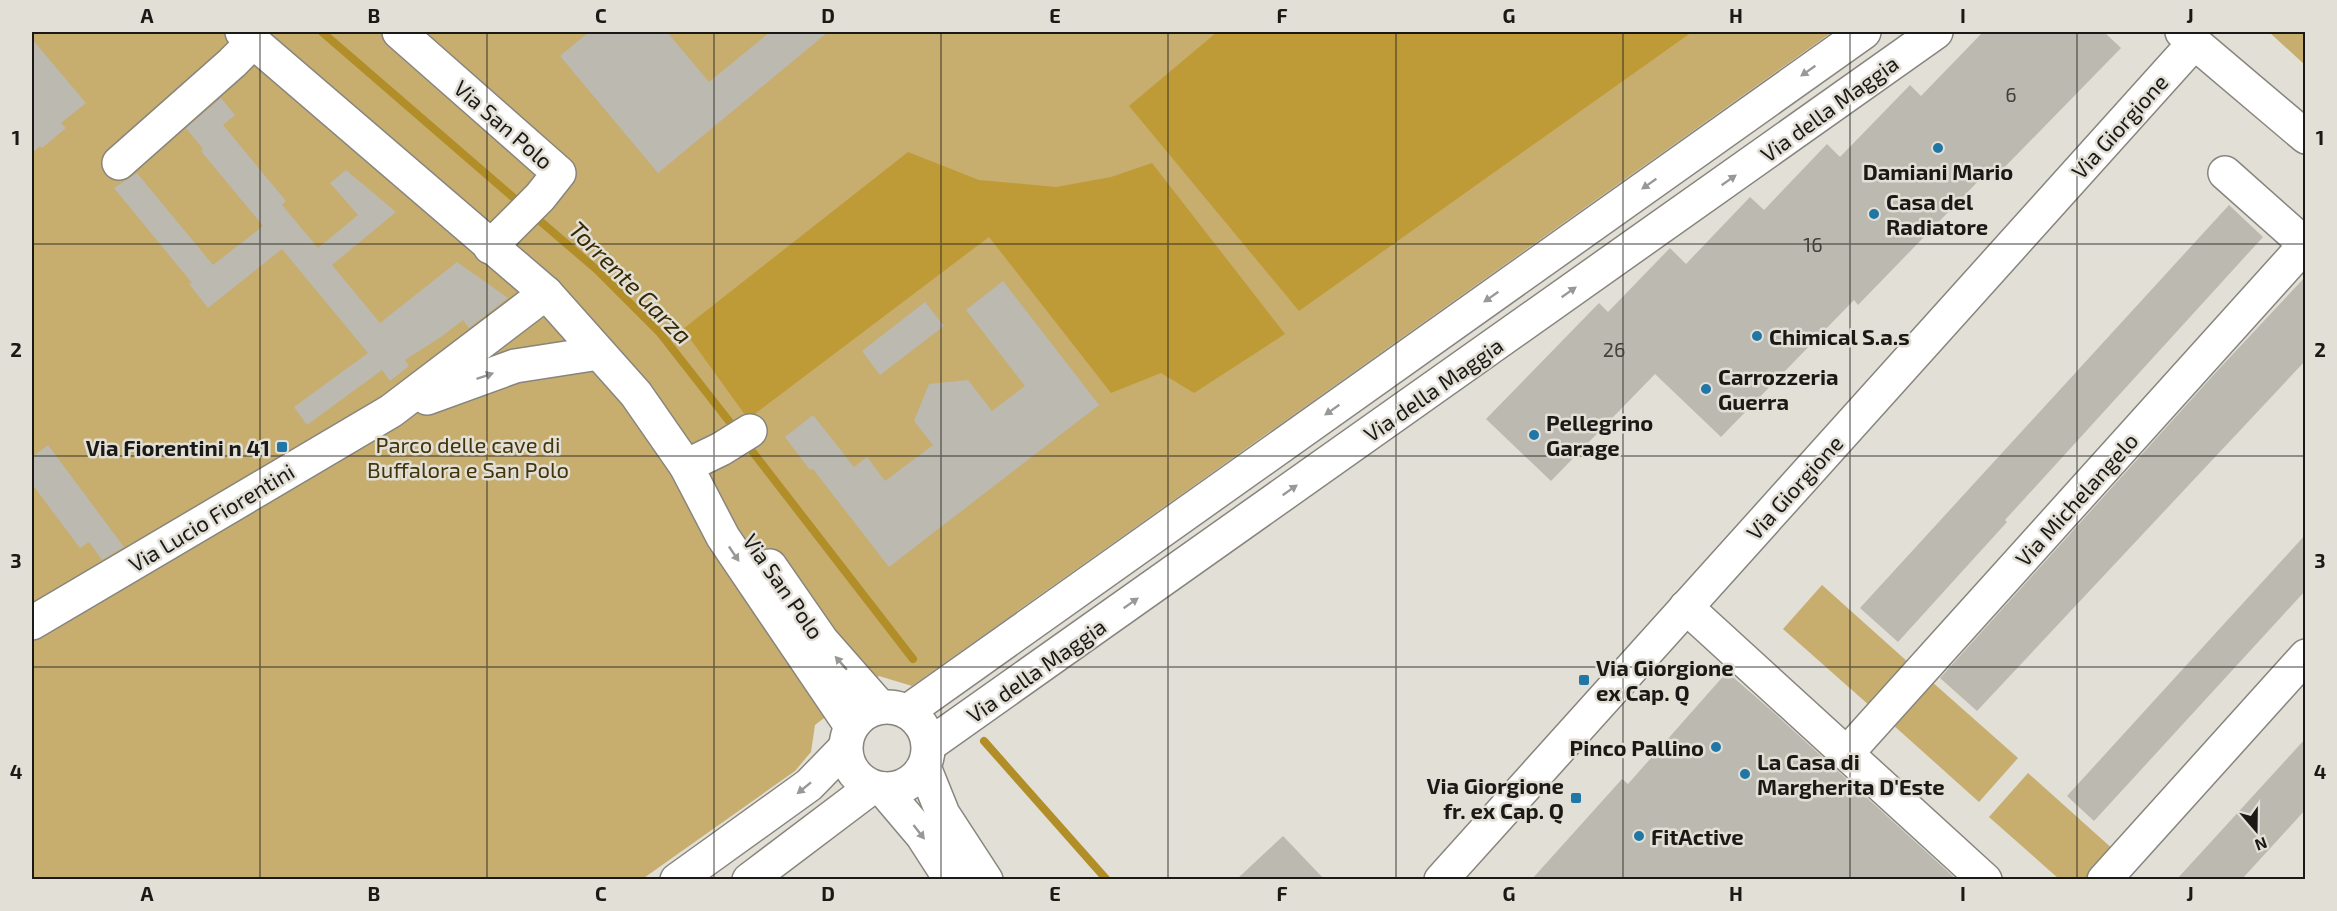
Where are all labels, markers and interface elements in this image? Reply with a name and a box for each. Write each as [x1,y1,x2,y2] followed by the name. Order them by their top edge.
[140,3,154,27] text: A
[368,3,380,27] text: B
[595,3,607,27] text: C
[821,3,835,27] text: D
[1049,3,1061,27] text: E
[1276,3,1288,27] text: F
[1503,3,1515,27] text: G
[1729,3,1743,27] text: H
[1960,3,1966,27] text: I
[2186,3,2194,27] text: J
[1755,49,1903,167] street label: Via della Maggia
[1801,64,1816,76] one-way arrow
[2065,69,2173,183] street label: Via Giorgione
[449,74,559,174] street label: Via San Polo
[2005,82,2017,106] house number: 6
[12,125,20,149] text: 1
[2316,125,2324,149] text: 1
[1931,141,1945,155] marker: Damiani Mario
[1863,158,2013,184] place label: Damiani Mario
[1720,174,1736,186] one-way arrow
[1642,177,1657,189] one-way arrow
[1886,188,1988,239] place label: Casa del Radiatore
[1867,207,1881,221] marker: Casa del Radiatore
[564,215,698,349] water label: Torrente Garza
[1803,232,1823,256] house number: 16
[1561,286,1577,298] one-way arrow
[1483,291,1499,303] one-way arrow
[1769,323,1910,349] place label: Chimical S.a.s
[1750,329,1764,343] marker: Chimical S.a.s
[1358,331,1508,447] street label: Via della Maggia
[10,337,22,361] text: 2
[1603,337,1625,361] house number: 26
[2314,337,2326,361] text: 2
[1718,363,1839,414] place label: Carrozzeria Guerra
[477,371,495,381] one-way arrow
[1699,382,1713,396] marker: Carrozzeria Guerra
[1324,404,1340,416] one-way arrow
[1546,409,1653,460] place label: Pellegrino Garage
[2009,427,2143,571] street label: Via Michelangelo
[1527,428,1541,442] marker: Pellegrino Garage
[1740,430,1848,544] street label: Via Giorgione
[367,431,569,482] park label: Parco delle cave di Buffalora e San Polo
[86,434,270,460] place label: Via Fiorentini n 41
[275,440,289,454] marker: Via Fiorentini n 41
[124,457,298,577] street label: Via Lucio Fiorentini
[1282,484,1298,496] one-way arrow
[738,528,830,644] street label: Via San Polo
[728,546,739,562] one-way arrow
[10,548,22,572] text: 3
[2314,548,2326,572] text: 3
[1123,597,1139,609] one-way arrow
[961,612,1111,728] street label: Via della Maggia
[1596,654,1734,706] place label: Via Giorgione ex Cap. Q
[835,655,848,670] one-way arrow
[1577,673,1591,687] marker: Via Giorgione ex Cap. Q
[1570,734,1704,760] place label: Pinco Pallino
[1709,740,1723,754] marker: Pinco Pallino
[1757,748,1945,799] place label: La Casa di Margherita D'Este
[10,759,23,783] text: 4
[2314,759,2327,783] text: 4
[1738,767,1752,781] marker: La Casa di Margherita D'Este
[1426,772,1564,824] place label: Via Giorgione fr. ex Cap. Q
[796,782,811,794] one-way arrow
[1569,791,1583,805] marker: Via Giorgione fr. ex Cap. Q
[2226,800,2286,860] north arrow
[1651,823,1744,849] place label: FitActive
[913,824,926,840] one-way arrow
[1632,829,1646,843] marker: FitActive
[2253,834,2270,855] text: N
[140,881,154,905] text: A
[368,881,380,905] text: B
[595,881,607,905] text: C
[821,881,835,905] text: D
[1049,881,1061,905] text: E
[1276,881,1288,905] text: F
[1503,881,1515,905] text: G
[1729,881,1743,905] text: H
[1960,881,1966,905] text: I
[2186,881,2194,905] text: J

